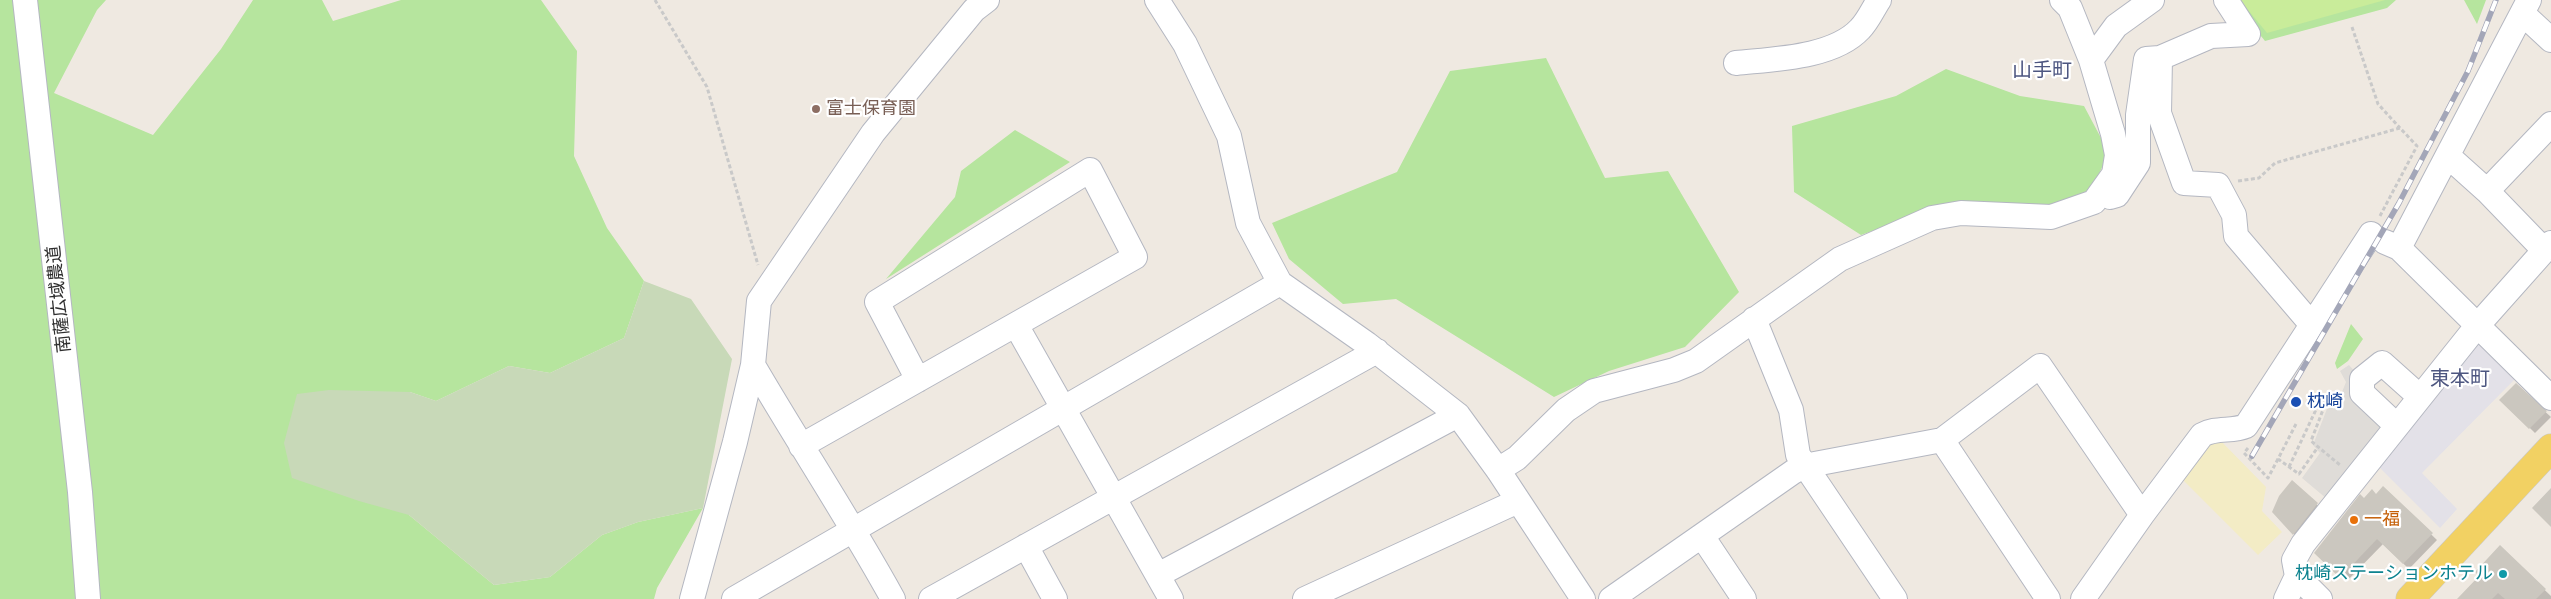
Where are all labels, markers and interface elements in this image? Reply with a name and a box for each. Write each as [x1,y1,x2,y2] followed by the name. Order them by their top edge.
[2012,59,2072,83] district label: 山手町
[826,98,916,120] place label: 富士保育園
[810,103,822,115] marker: 富士保育園
[43,244,75,354] street label: 南薩広域農道
[2430,367,2490,391] district label: 東本町
[2307,391,2343,413] place label: 枕崎
[2289,395,2303,409] marker: 枕崎
[2364,509,2400,531] place label: 一福
[2348,514,2360,526] marker: 一福
[2295,563,2493,585] place label: 枕崎ステーションホテル
[2497,568,2509,580] marker: 枕崎ステーションホテル

